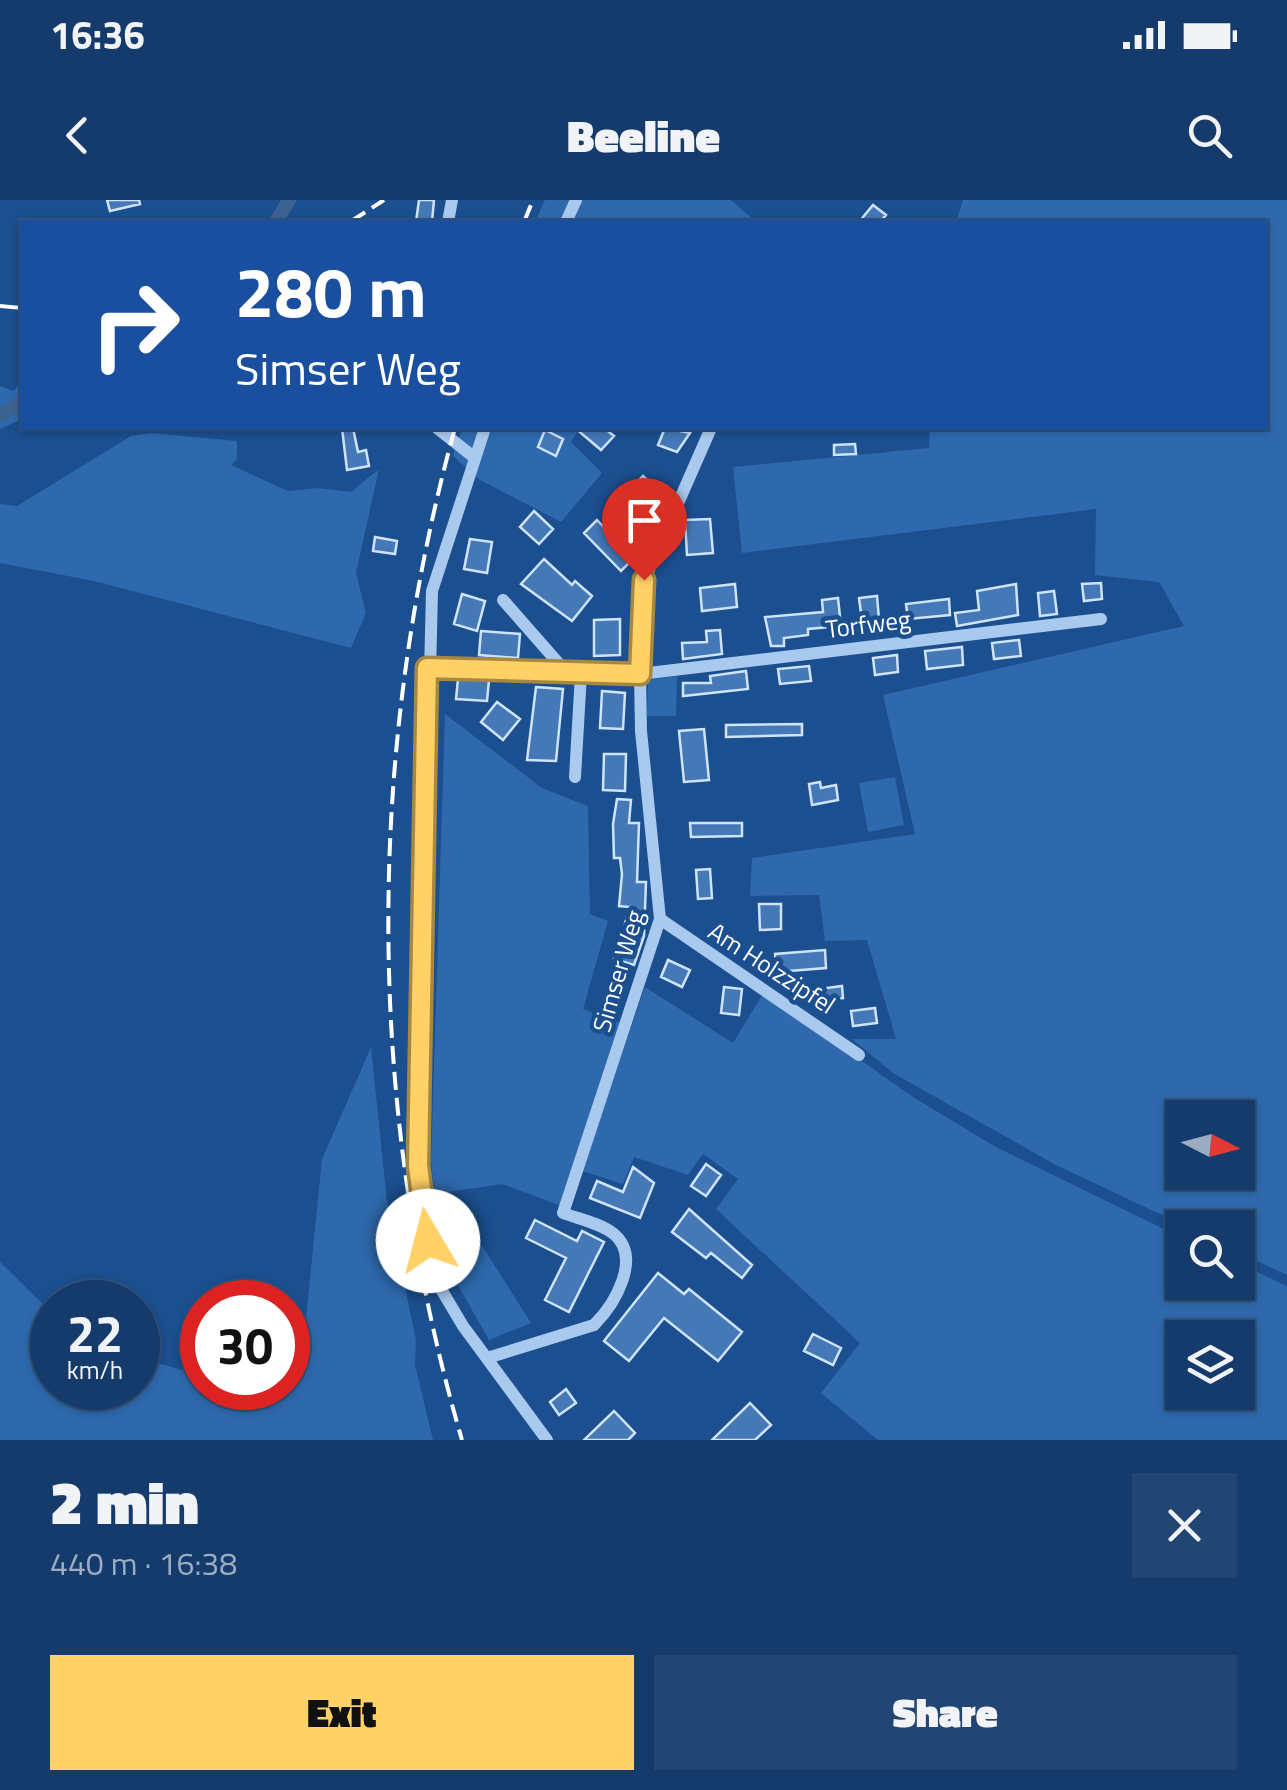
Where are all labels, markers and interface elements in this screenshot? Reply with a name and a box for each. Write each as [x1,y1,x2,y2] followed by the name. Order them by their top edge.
[50,6,145,64] text: 16:36
[567,101,720,169] text: Beeline
[50,108,105,163] icon: back
[1182,108,1237,163] icon: search
[235,238,427,344] text: 280 m
[70,260,200,390] icon: right
[235,334,461,402] text: Simser Weg
[602,478,687,581] pin
[617,493,672,548] icon: arrive
[823,600,913,648] street label: Torfweg
[582,905,654,1037] street label: Simser Weg
[701,913,843,1023] street label: Am Holzzipfel
[1165,1100,1255,1190] north arrow
[1165,1100,1255,1410] map controls
[376,1189,480,1293] position arrow
[1165,1210,1255,1300] button: search
[180,1280,310,1410] speed limit sign: 30
[67,1295,123,1371] text: 22
[1165,1320,1255,1410] button: layers
[67,1351,123,1389] text: km/h
[50,1456,199,1547] text: 2 min
[1132,1473,1237,1578] button: close
[50,1539,237,1587] text: 440 m · 16:38
[50,1655,634,1770] button: Exit
[654,1655,1237,1770] button: Share

